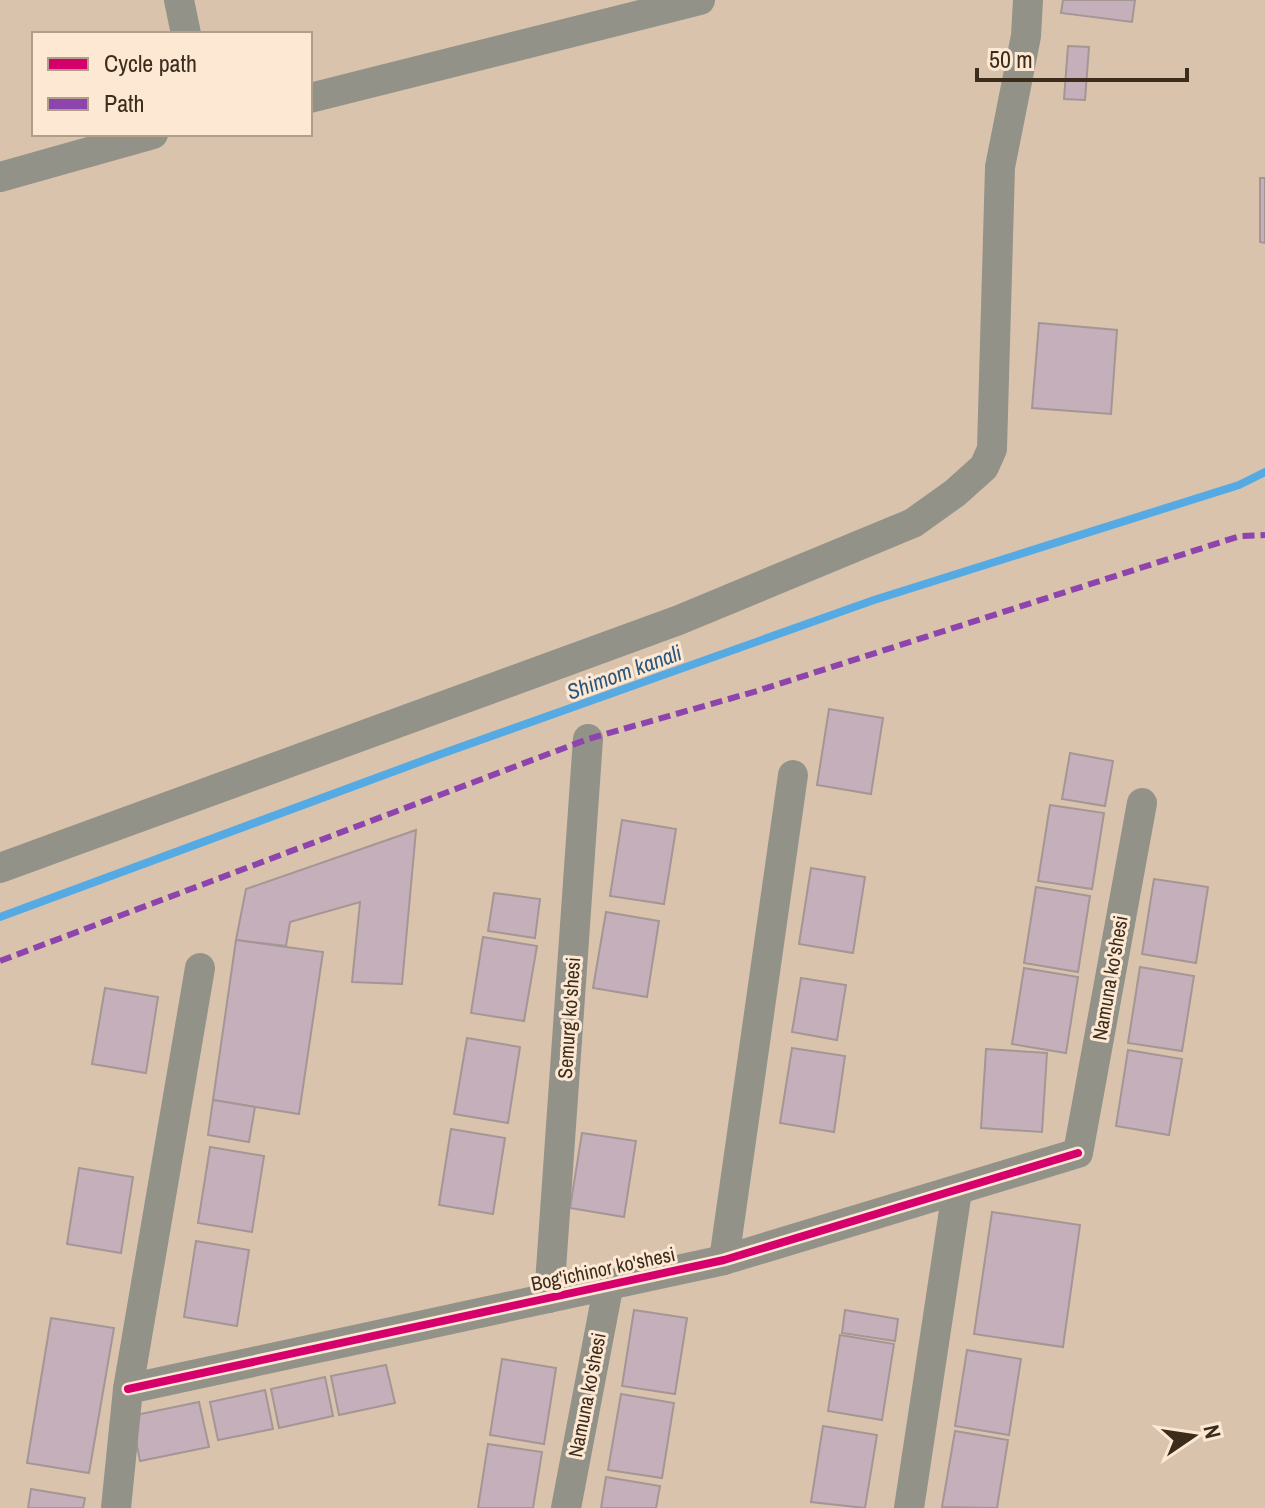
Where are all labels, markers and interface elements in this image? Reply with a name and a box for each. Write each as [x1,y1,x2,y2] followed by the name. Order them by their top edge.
[32,32,312,136] legend
[977,32,1187,82] scale bar
[989,43,1033,75] text: 50 m
[104,47,197,79] text: Cycle path
[104,87,145,119] text: Path
[562,637,686,707] water label: Shimom kanali
[1085,913,1134,1042] street label: Namuna ko'shesi
[551,956,586,1080] street label: Semurg ko'shesi
[528,1240,677,1297] street label: Bog'ichinor ko'shesi
[561,1330,612,1459] street label: Namuna ko'shesi
[1153,1396,1233,1476] north arrow
[1196,1422,1229,1441] text: N

